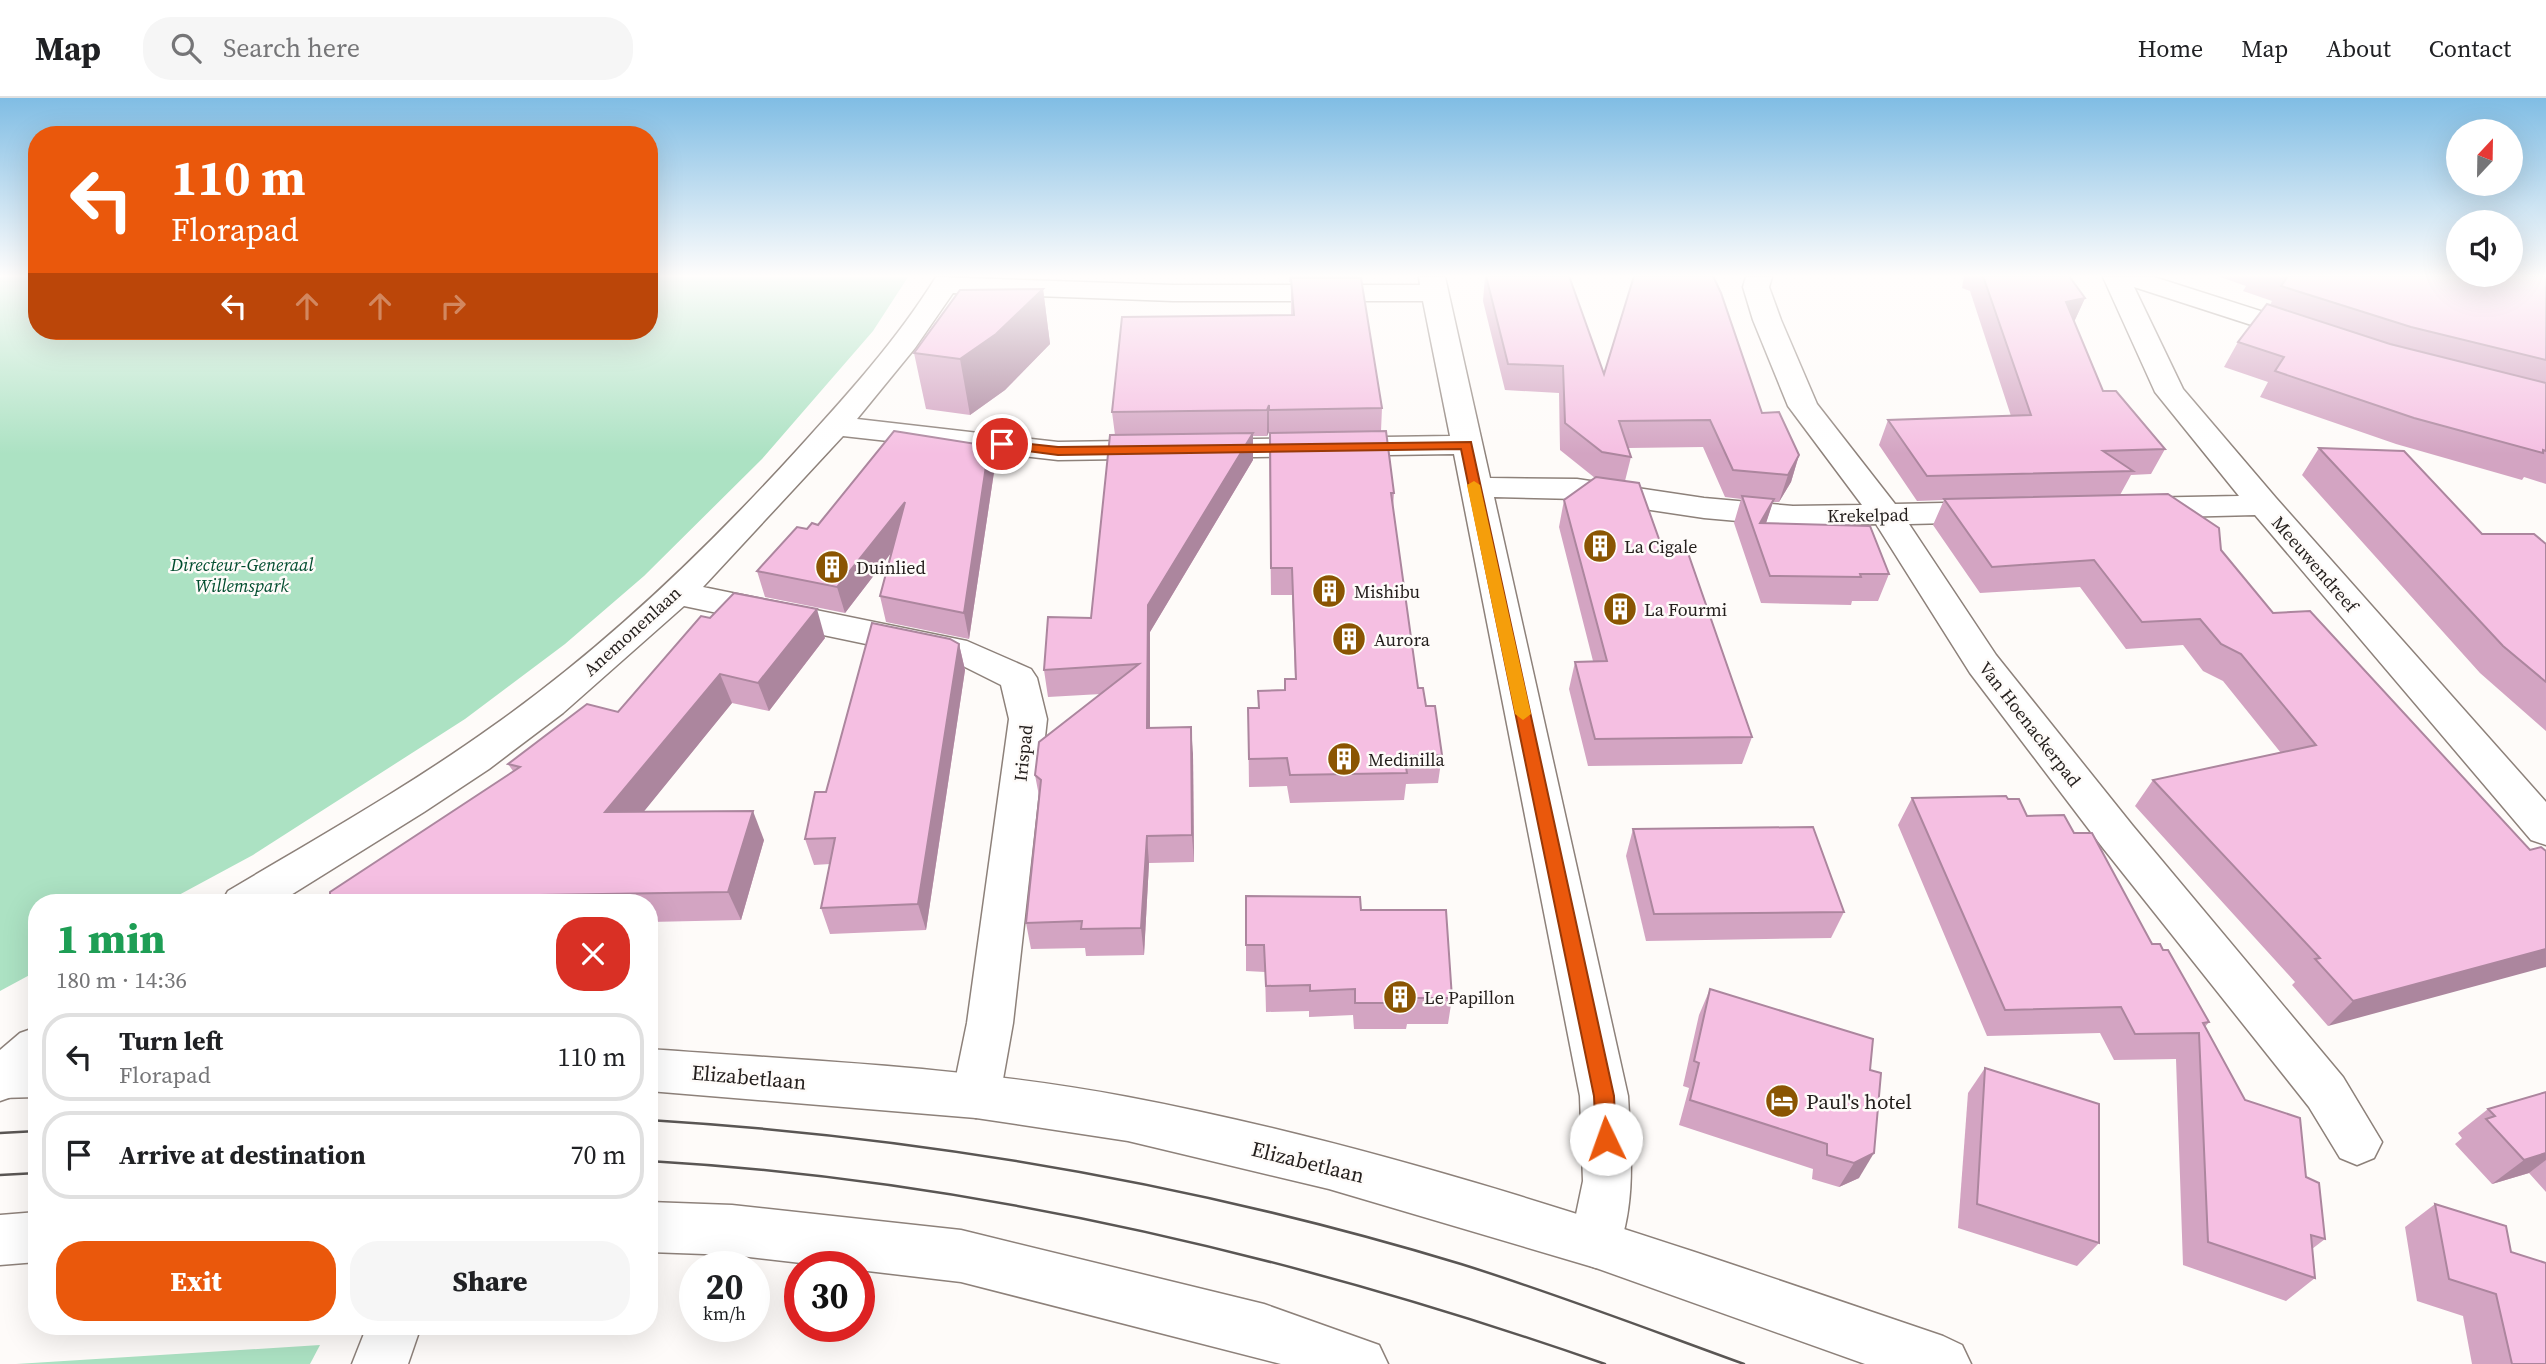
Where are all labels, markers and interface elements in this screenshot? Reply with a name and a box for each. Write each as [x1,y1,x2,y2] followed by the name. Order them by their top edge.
[143,17,633,80] search box
[35,26,101,71] text: Map
[167,29,205,67] icon: search
[223,30,360,66] text: Search here
[2138,32,2203,65] text: Home
[2241,32,2288,65] text: Map
[2326,32,2391,65] text: About
[2429,32,2511,65] text: Contact
[2446,119,2524,196] north arrow
[2446,119,2523,287] map controls
[171,144,306,211] text: 110 m
[56,154,147,245] icon: left
[171,208,299,252] text: Florapad
[2446,210,2523,287] button: sound
[215,287,253,325] icon: left
[288,287,326,325] icon: ahead
[361,287,399,325] icon: ahead
[434,287,472,325] icon: right
[972,414,1032,474] pin
[983,425,1021,463] icon: arrive
[1827,502,1909,528] street label: Krekelpad
[2266,510,2365,619] street label: Meeuwendreef
[1581,527,1619,565] building icon: La Cigale
[1624,534,1697,559] place label: La Cigale
[813,548,851,586] building icon: Duinlied
[170,552,314,598] park label: Directeur-Generaal Willemspark
[856,555,926,580] place label: Duinlied
[1310,572,1348,610] building icon: Mishibu
[1354,579,1420,604] place label: Mishibu
[578,580,686,682] street label: Anemonenlaan
[1601,590,1639,628] building icon: La Fourmi
[1644,597,1727,622] place label: La Fourmi
[1330,620,1368,658] building icon: Aurora
[1374,627,1431,652] place label: Aurora
[1973,656,2087,792] street label: Van Hoenackerpad
[1008,723,1038,783] street label: Irispad
[1325,740,1363,778] building icon: Medinilla
[1368,747,1445,772] place label: Medinilla
[56,909,166,967] text: 1 min
[556,917,630,991] button: close
[56,964,187,996] text: 180 m · 14:36
[1381,978,1419,1016] building icon: Le Papillon
[1424,985,1515,1010] place label: Le Papillon
[119,1023,223,1059] text: Turn left
[60,1038,98,1076] icon: left
[558,1039,626,1075] text: 110 m
[690,1058,808,1096] street label: Elizabetlaan
[119,1059,211,1091] text: Florapad
[1763,1082,1801,1120] hotel icon: Paul's hotel
[1806,1087,1912,1116] place label: Paul's hotel
[1569,1102,1643,1176] position arrow
[1249,1134,1368,1190] street label: Elizabetlaan
[60,1136,98,1174] icon: arrive
[119,1137,366,1173] text: Arrive at destination
[571,1137,626,1173] text: 70 m
[56,1241,336,1321] button: Exit
[350,1241,630,1321] button: Share
[784,1251,875,1342] speed limit sign: 30
[706,1263,743,1311] text: 20
[703,1301,746,1326] text: km/h

